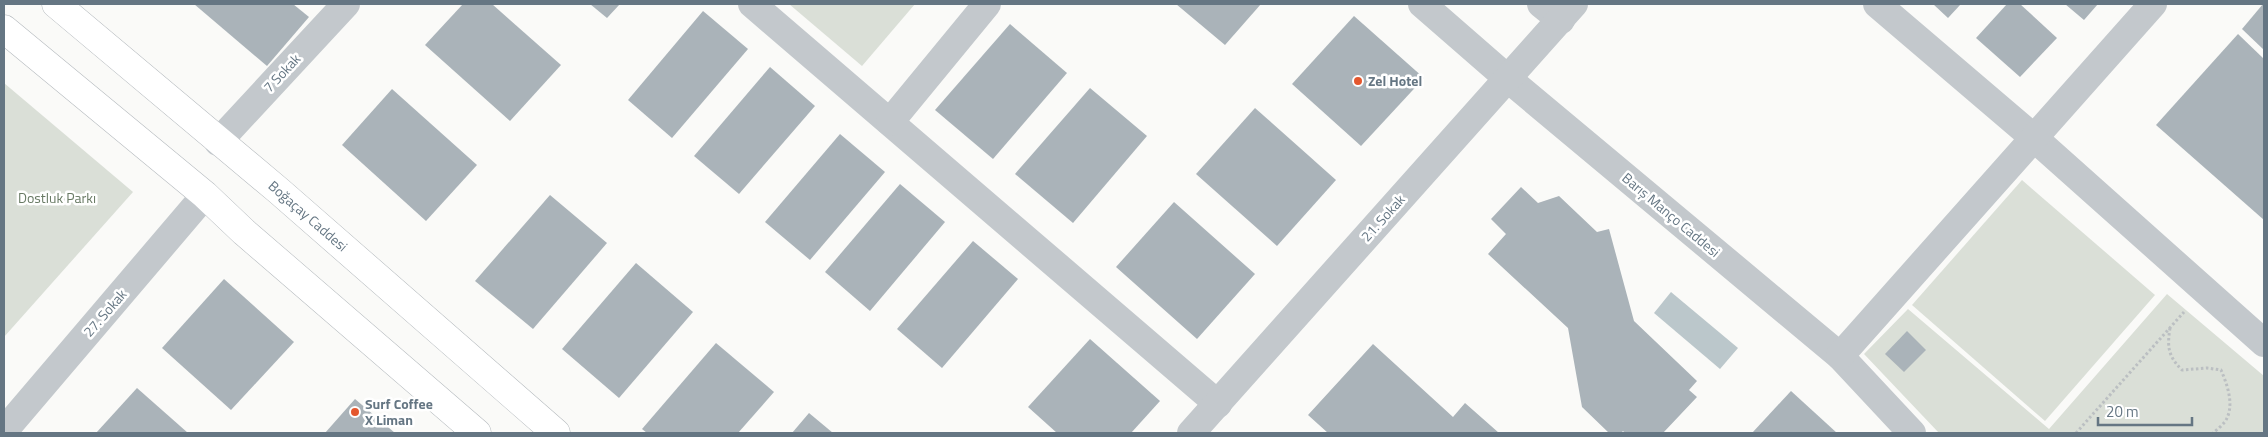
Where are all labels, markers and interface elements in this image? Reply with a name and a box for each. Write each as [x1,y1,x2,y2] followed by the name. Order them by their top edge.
[258,48,305,97] street label: 7 Sokak
[1368,70,1422,91] place label: Zel Hotel
[1352,75,1364,87] marker: Zel Hotel
[1618,167,1725,262] street label: Barış Manço Caddesi
[264,175,353,256] street label: Boğaçay Caddesi
[18,187,96,208] park label: Dostluk Parkı
[1356,189,1410,246] street label: 21. Sokak
[78,284,131,341] street label: 27. Sokak
[365,393,433,430] place label: Surf Coffee X Liman
[2098,394,2192,426] scale bar
[2106,400,2139,423] text: 20 m
[349,406,361,418] marker: Surf Coffee X Liman

